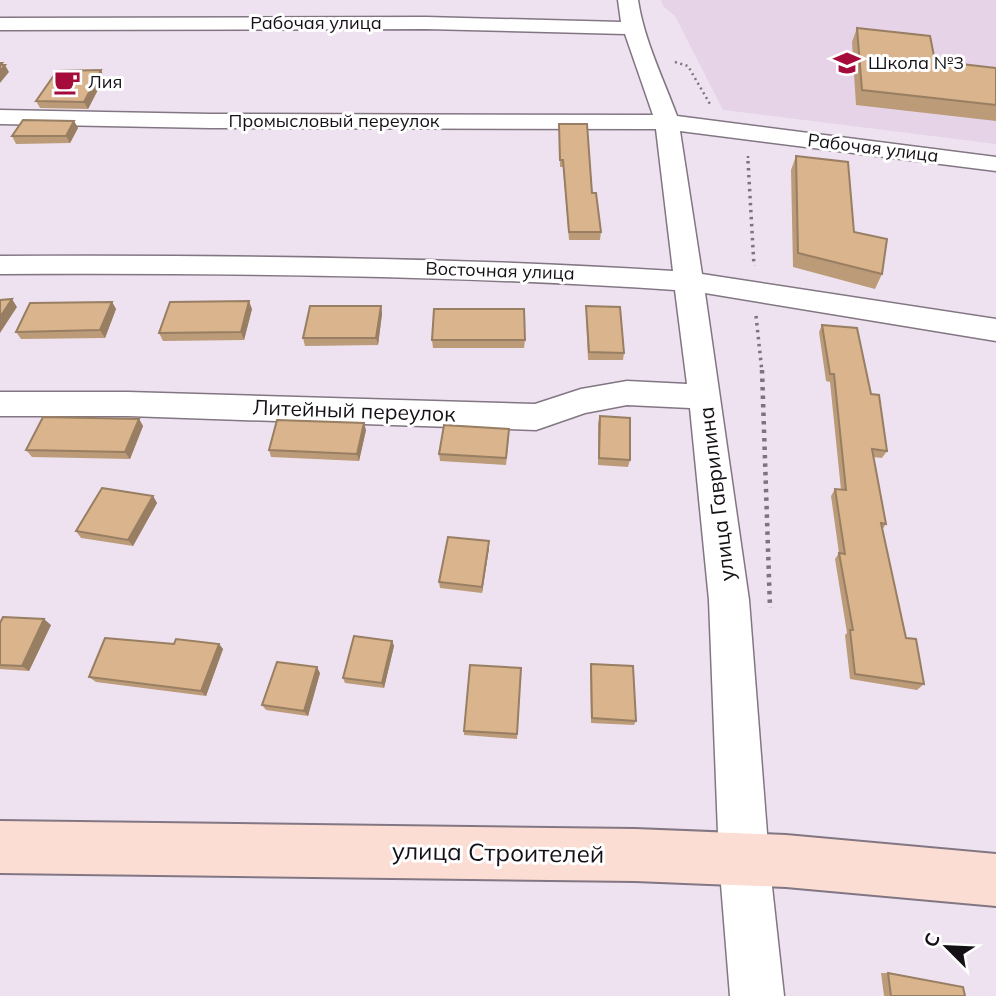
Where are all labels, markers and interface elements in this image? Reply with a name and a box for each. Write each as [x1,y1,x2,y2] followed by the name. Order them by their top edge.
[250,11,382,34] street label: Рабочая улица
[832,48,862,78] school or university icon: Школа №3
[868,51,964,74] place label: Школа №3
[52,67,82,97] cafe icon: Лия
[88,70,122,93] place label: Лия
[228,109,440,132] street label: Промысловый переулок
[806,128,940,167] street label: Рабочая улица
[425,256,575,285] street label: Восточная улица
[252,393,457,427] street label: Литейный переулок
[692,405,740,583] street label: улица Гаврилина
[392,835,604,869] street label: улица Строителей
[912,912,982,982] north arrow
[918,929,945,951] text: С

